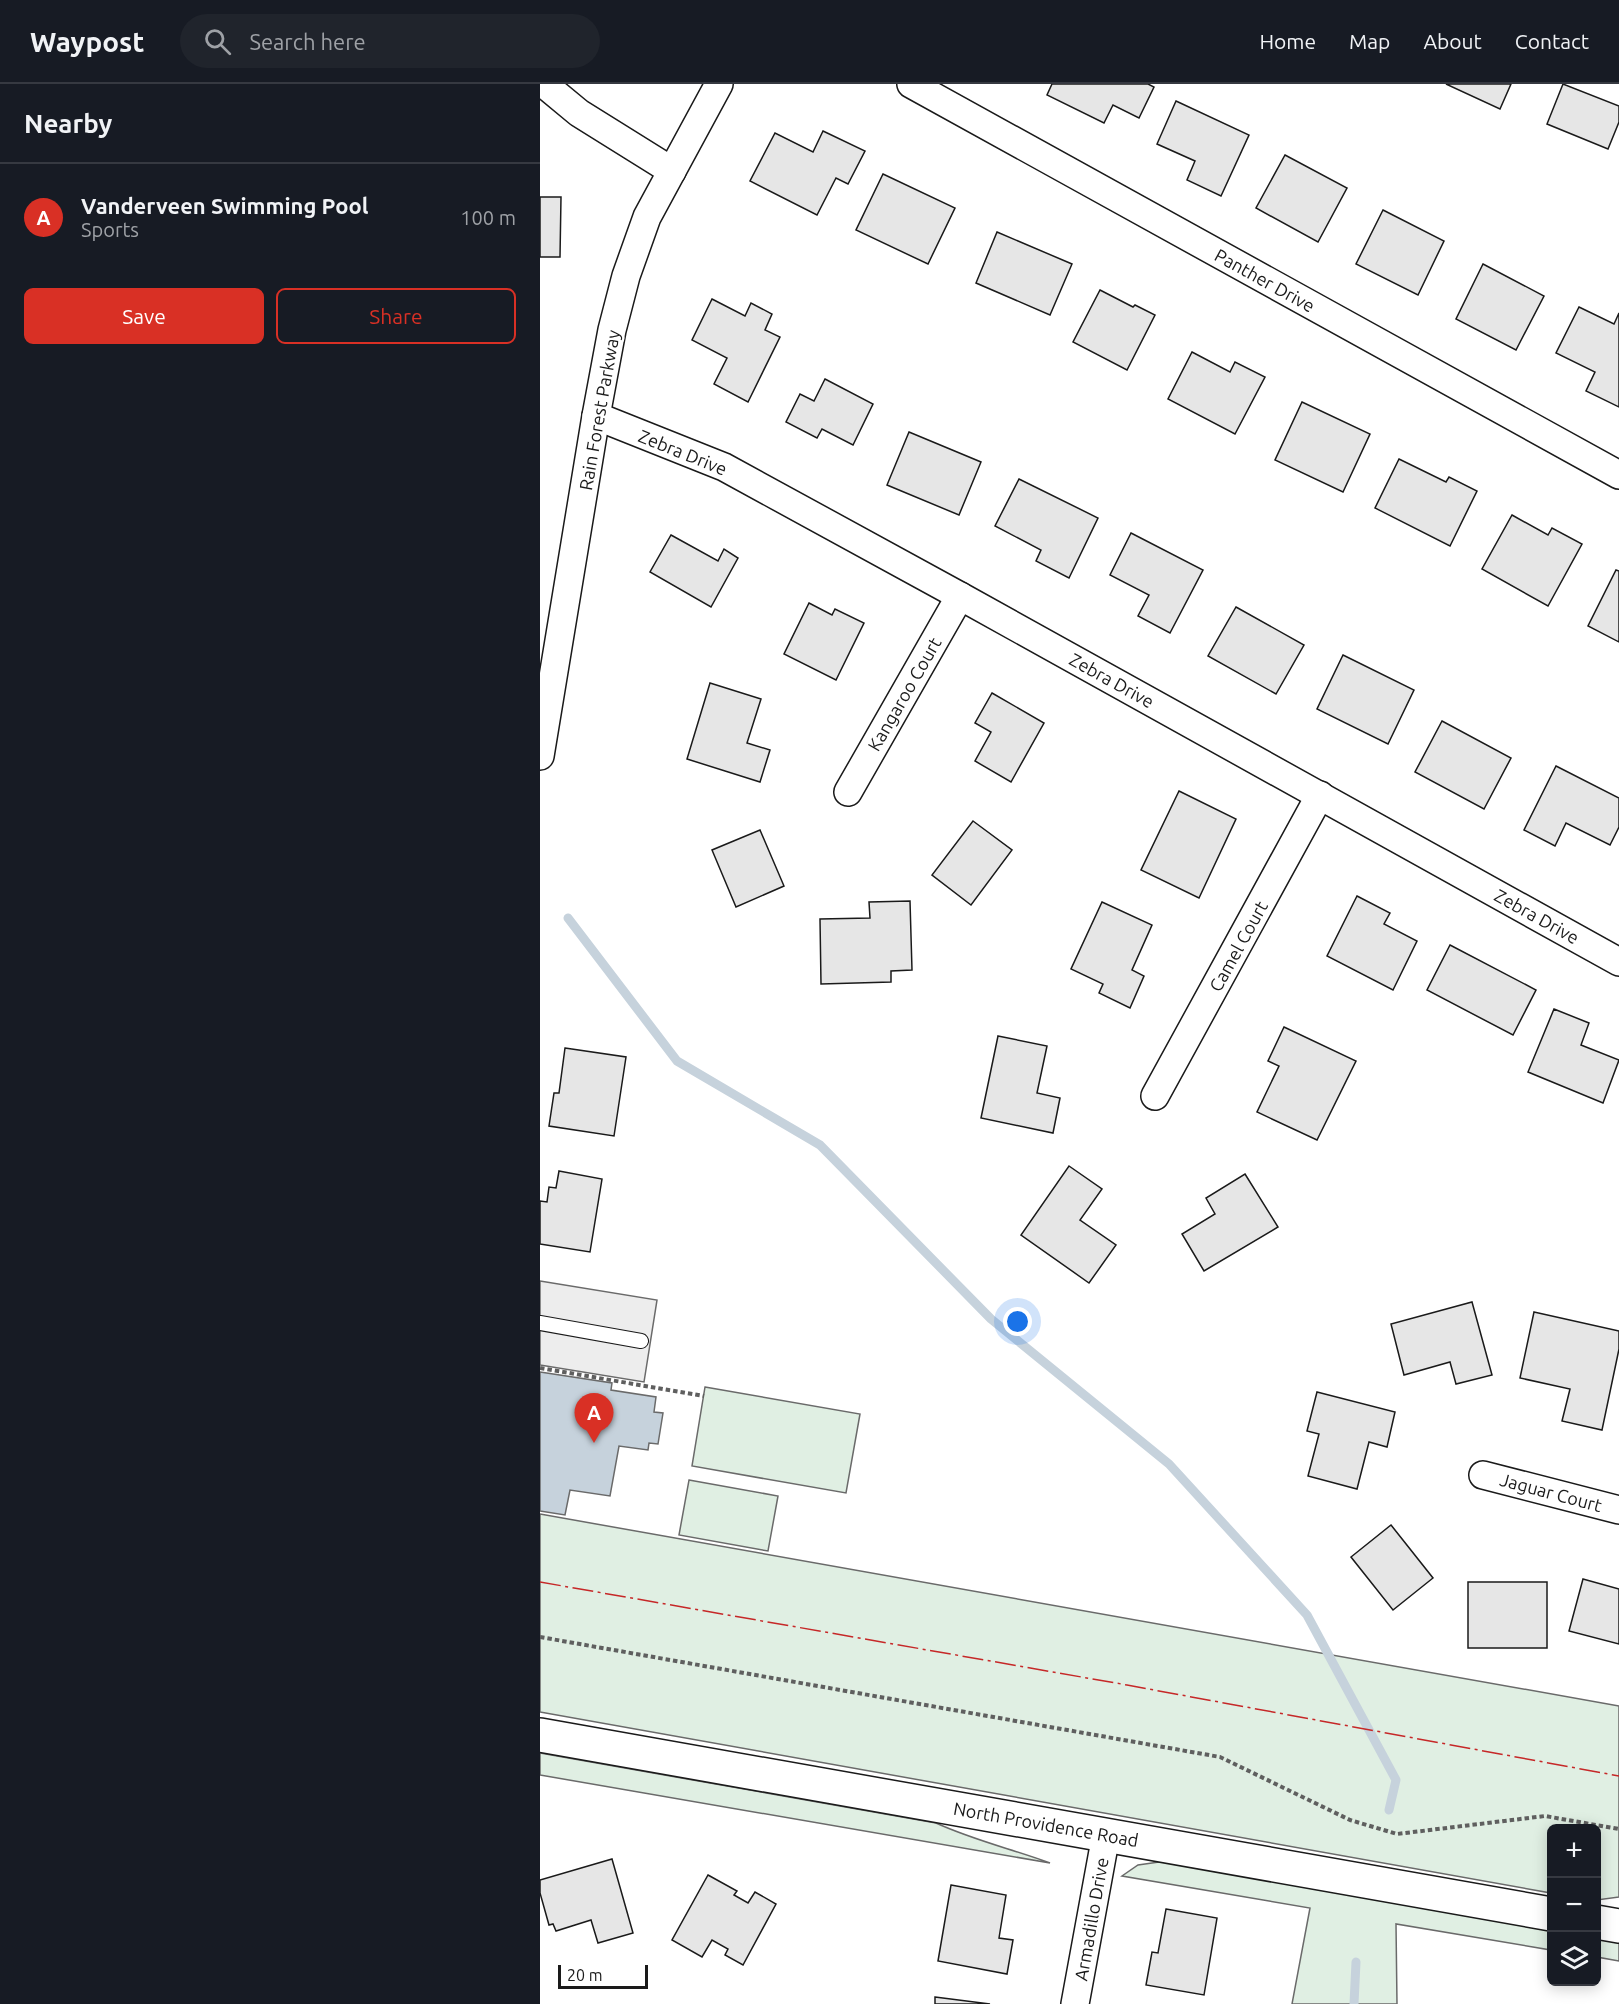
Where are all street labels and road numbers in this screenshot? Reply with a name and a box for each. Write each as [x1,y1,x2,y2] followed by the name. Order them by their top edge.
[1212,244,1318,316] street label: Panther Drive
[575,328,623,492] street label: Rain Forest Parkway
[636,425,730,479] street label: Zebra Drive
[863,634,945,754] street label: Kangaroo Court
[1066,649,1158,711] street label: Zebra Drive
[1491,885,1583,947] street label: Zebra Drive
[1205,897,1271,995] street label: Camel Court
[1498,1469,1604,1515] street label: Jaguar Court
[952,1798,1140,1850] street label: North Providence Road
[1070,1856,1112,1982] street label: Armadillo Drive

